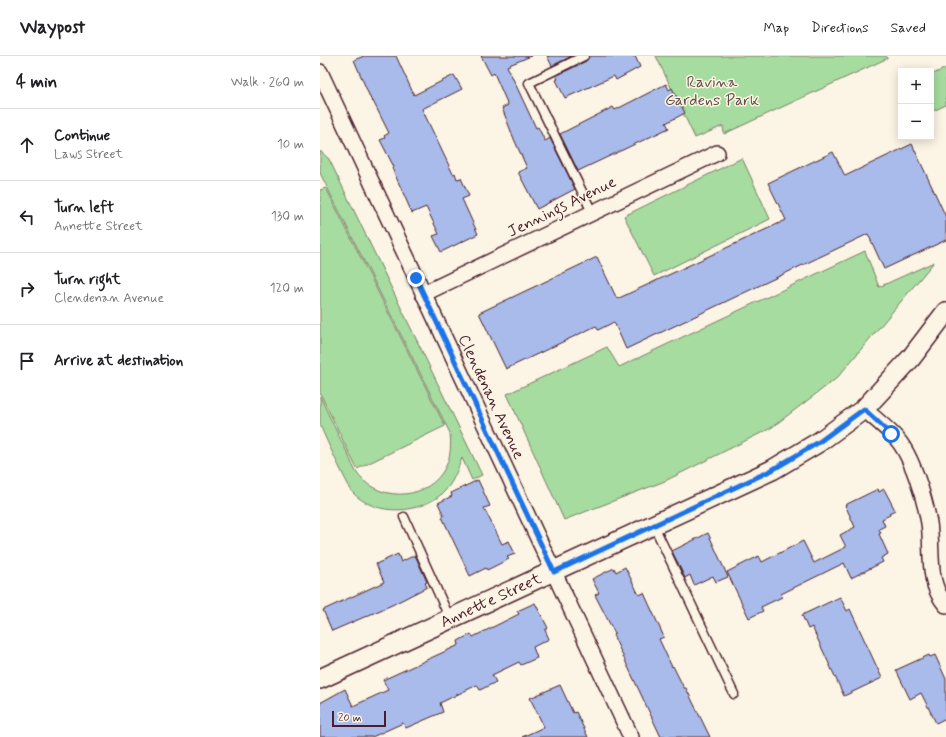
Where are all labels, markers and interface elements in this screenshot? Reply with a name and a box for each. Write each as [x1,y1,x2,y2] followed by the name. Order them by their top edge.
[20,15,85,40] text: Waypost
[763,19,789,37] text: Map
[811,19,869,37] text: Directions
[891,19,926,37] text: Saved
[898,68,934,140] map controls
[898,68,934,104] button: +
[16,71,57,93] text: 4 min
[665,72,759,111] park label: Ravina Gardens Park
[231,74,304,91] text: Walk · 260 m
[898,104,934,140] button: −
[54,126,110,146] text: Continue
[16,134,38,156] icon: ahead
[277,136,304,153] text: 10 m
[54,146,123,163] text: Laws Street
[504,172,620,243] street label: Jennings Avenue
[54,198,114,218] text: Turn left
[16,206,38,228] icon: left
[271,208,304,225] text: 130 m
[54,218,143,235] text: Annette Street
[407,269,425,287] route end
[54,270,121,290] text: Turn right
[16,278,38,300] icon: right
[270,280,304,297] text: 120 m
[54,290,164,307] text: Clendenan Avenue
[453,331,529,463] street label: Clendenan Avenue
[16,350,38,372] icon: arrive
[54,351,183,371] text: Arrive at destination
[882,425,900,443] route start
[437,567,545,633] street label: Annette Street
[332,709,386,728] scale bar
[338,711,361,725] text: 20 m

